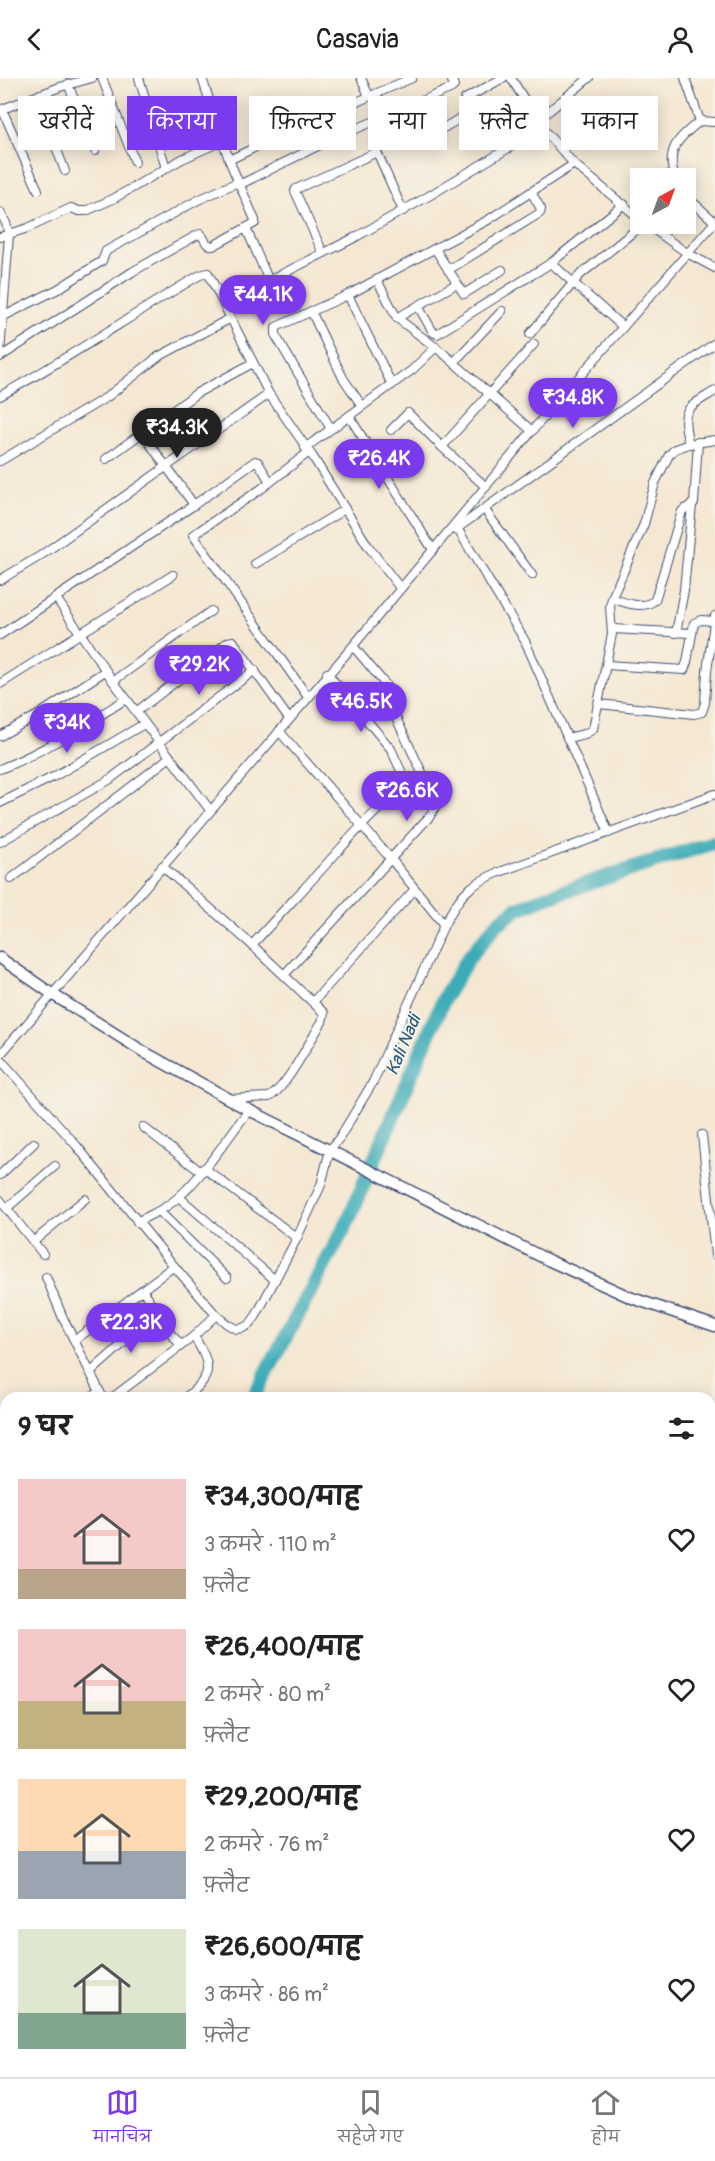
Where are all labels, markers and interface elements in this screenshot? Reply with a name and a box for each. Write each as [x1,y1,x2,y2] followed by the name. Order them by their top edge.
[18,23,51,56] icon: back
[316,23,399,56] text: Casavia
[664,23,697,56] icon: person
[18,96,115,150] chip: खरीदें
[127,96,237,150] chip: किराया
[249,96,356,150] chip: फ़िल्टर
[368,96,447,150] chip: नया
[459,96,549,150] chip: फ़्लैट
[561,96,658,150] chip: मकान
[630,168,696,234] north arrow
[630,168,696,234] map controls
[214,275,312,326] pin: ₹44.1K
[233,282,293,307] text: ₹44.1K
[524,378,622,429] pin: ₹34.8K
[542,385,604,410] text: ₹34.8K
[128,408,226,459] pin: ₹34.3K
[146,415,208,440] text: ₹34.3K
[330,439,428,490] pin: ₹26.4K
[348,446,410,471] text: ₹26.4K
[150,645,248,696] pin: ₹29.2K
[168,652,230,677] text: ₹29.2K
[312,682,410,733] pin: ₹46.5K
[330,689,392,714] text: ₹46.5K
[31,703,103,754] pin: ₹34K
[44,710,90,735] text: ₹34K
[358,771,456,822] pin: ₹26.6K
[376,778,438,803] text: ₹26.6K
[381,1009,427,1079] water label: Kali Nadi
[82,1303,180,1354] pin: ₹22.3K
[100,1310,162,1335] text: ₹22.3K
[18,1411,72,1443] text: 9 घर
[665,1412,698,1445] icon: filters
[204,1481,361,1513] text: ₹34,300/माह
[66,1503,138,1575] icon: home
[665,1523,698,1556] icon: heart
[204,1532,337,1557] text: 3 कमरे · 110 m²
[204,1573,250,1598] text: फ़्लैट
[204,1631,362,1663] text: ₹26,400/माह
[66,1653,138,1725] icon: home
[665,1673,698,1706] icon: heart
[204,1682,331,1707] text: 2 कमरे · 80 m²
[204,1723,250,1748] text: फ़्लैट
[204,1781,359,1813] text: ₹29,200/माह
[66,1803,138,1875] icon: home
[665,1823,698,1856] icon: heart
[204,1832,329,1857] text: 2 कमरे · 76 m²
[204,1873,250,1898] text: फ़्लैट
[204,1931,362,1963] text: ₹26,600/माह
[66,1953,138,2025] icon: home
[665,1973,698,2006] icon: heart
[204,1982,329,2007] text: 3 कमरे · 86 m²
[204,2023,250,2048] text: फ़्लैट
[93,2086,152,2154] tab: मानचित्र
[337,2086,403,2154] tab: सहेजे गए
[589,2086,622,2154] tab: होम

